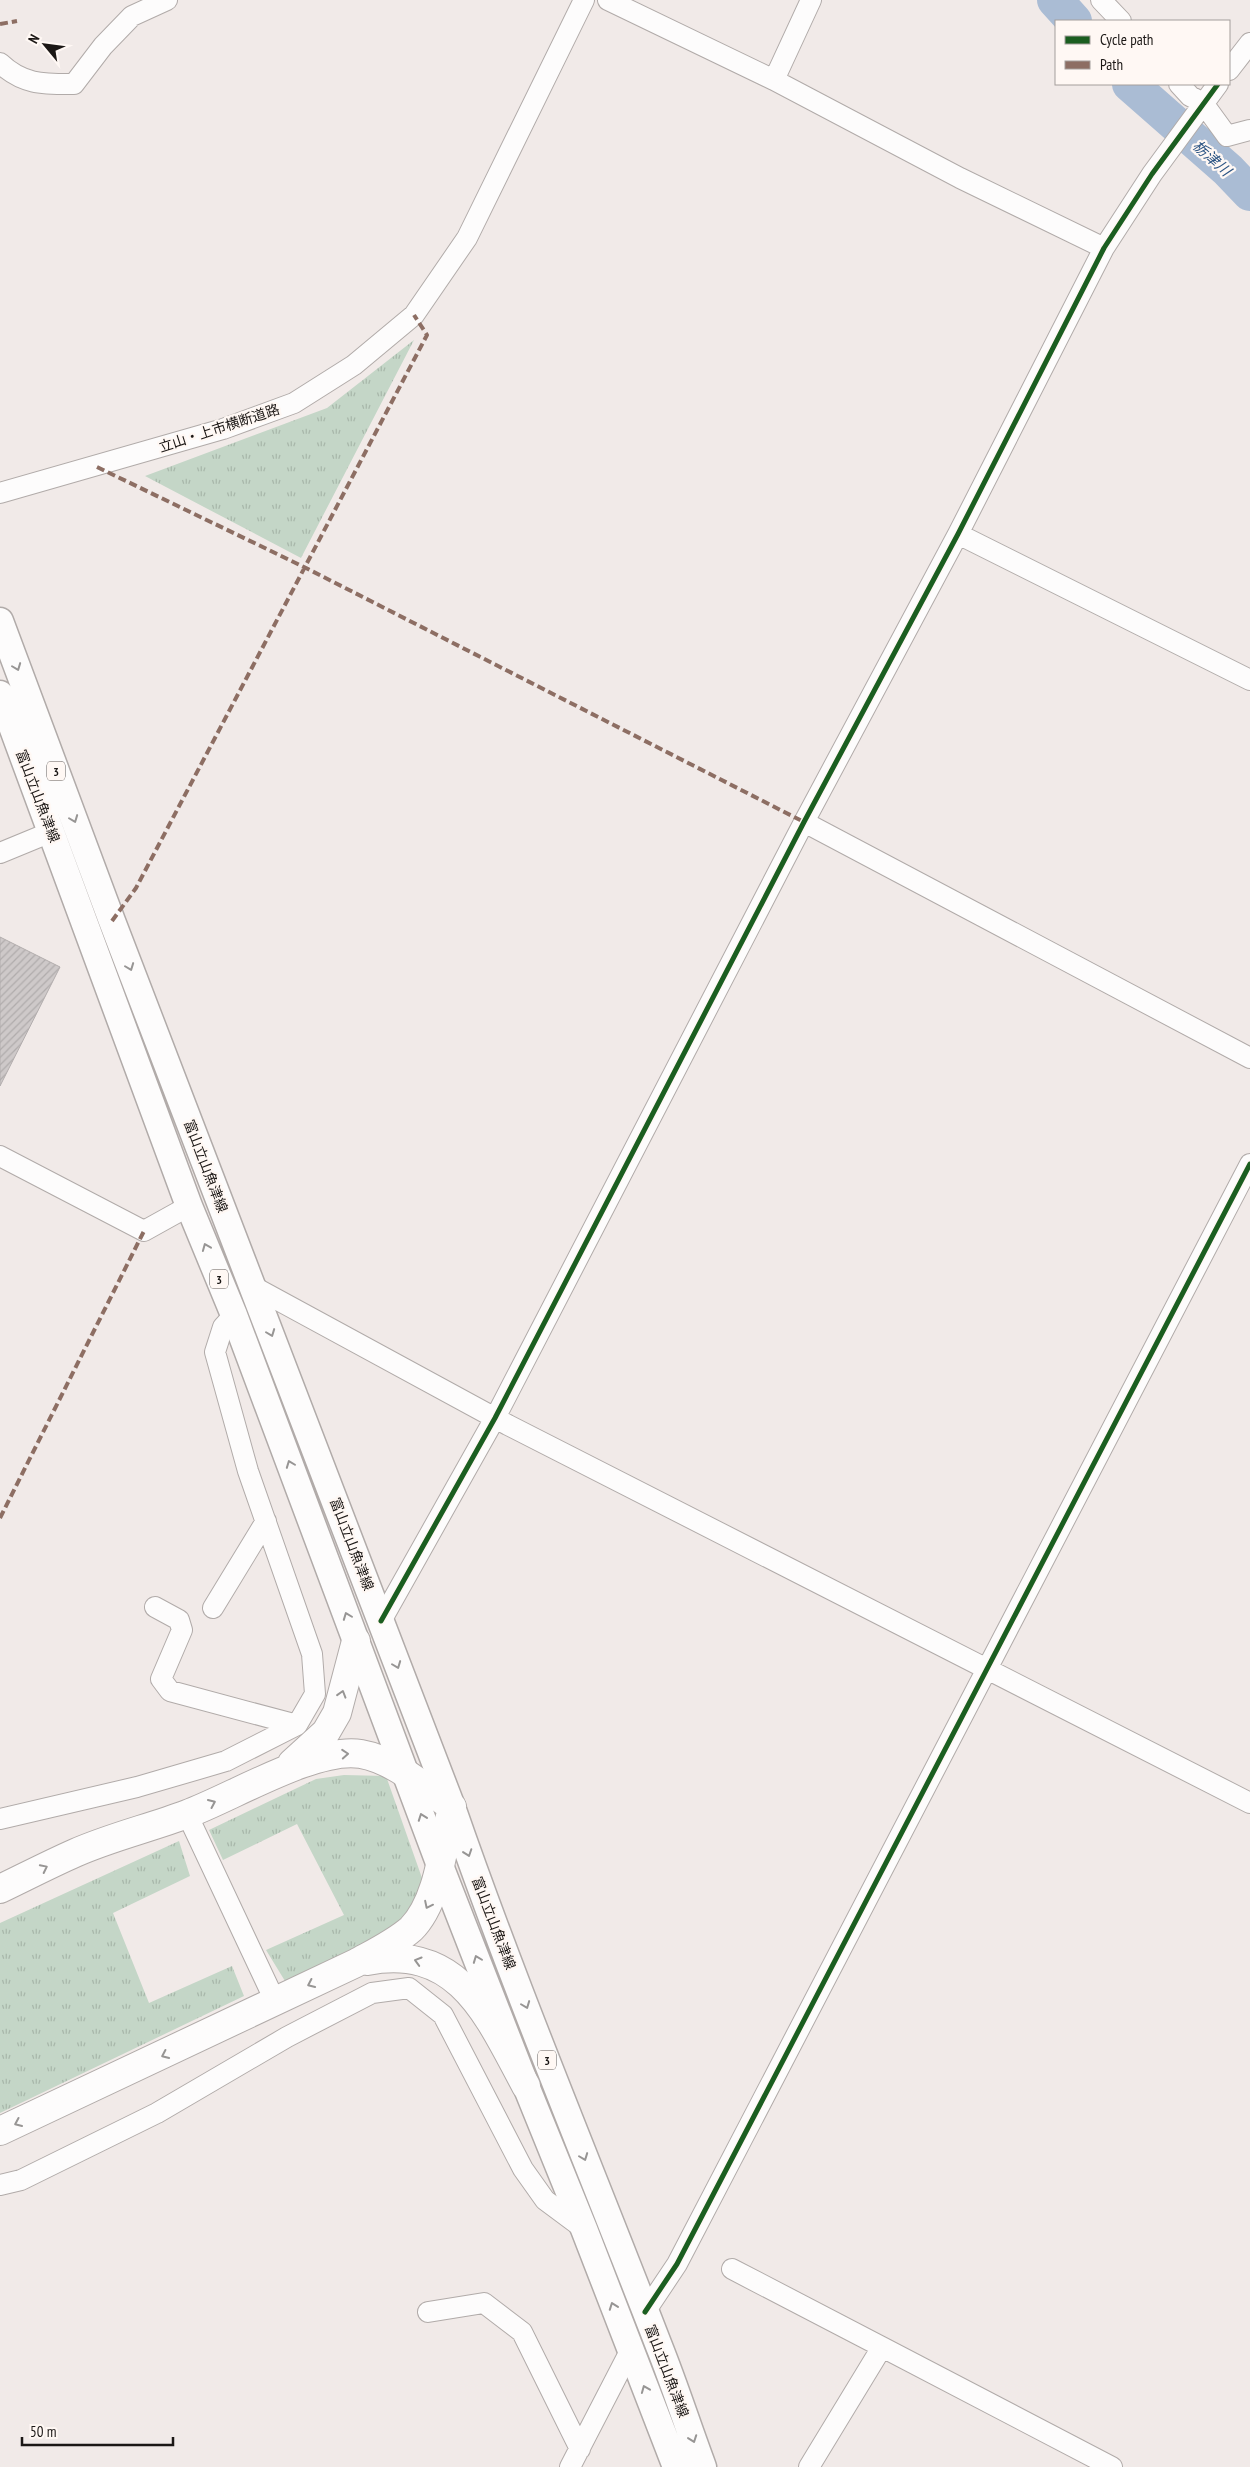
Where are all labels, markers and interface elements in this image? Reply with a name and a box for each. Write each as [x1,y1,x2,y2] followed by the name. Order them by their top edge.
[20,20,70,70] north arrow
[1055,20,1230,85] legend
[1100,30,1153,49] text: Cycle path
[24,31,43,46] text: N
[1100,55,1123,74] text: Path
[1189,136,1237,181] water label: 栃津川
[156,400,282,456] street label: 立山・上市横断道路
[11,662,21,671] one-way arrow
[12,747,64,845] street label: 富山立山魚津線
[47,761,65,780] road number: 3
[68,814,78,823] one-way arrow
[124,962,134,970] one-way arrow
[180,1117,232,1215] street label: 富山立山魚津線
[201,1243,212,1252] one-way arrow
[210,1270,228,1288] road number: 3
[265,1328,275,1337] one-way arrow
[286,1460,296,1469] one-way arrow
[326,1495,378,1593] street label: 富山立山魚津線
[343,1612,353,1621] one-way arrow
[391,1660,401,1669] one-way arrow
[336,1691,346,1699] one-way arrow
[341,1749,349,1760] one-way arrow
[207,1799,216,1810] one-way arrow
[418,1813,428,1822] one-way arrow
[462,1849,472,1857] one-way arrow
[39,1864,48,1874] one-way arrow
[468,1874,520,1972] street label: 富山立山魚津線
[423,1900,434,1909] one-way arrow
[473,1955,483,1964] one-way arrow
[414,1956,423,1966] one-way arrow
[308,1978,317,1988] one-way arrow
[519,2000,530,2009] one-way arrow
[161,2048,170,2059] one-way arrow
[538,2050,556,2070] road number: 3
[14,2117,23,2128] one-way arrow
[578,2152,588,2161] one-way arrow
[609,2302,619,2310] one-way arrow
[641,2322,693,2420] street label: 富山立山魚津線
[641,2385,651,2394] one-way arrow
[22,2414,174,2446] scale bar
[30,2422,56,2441] text: 50 m
[687,2435,697,2443] one-way arrow

